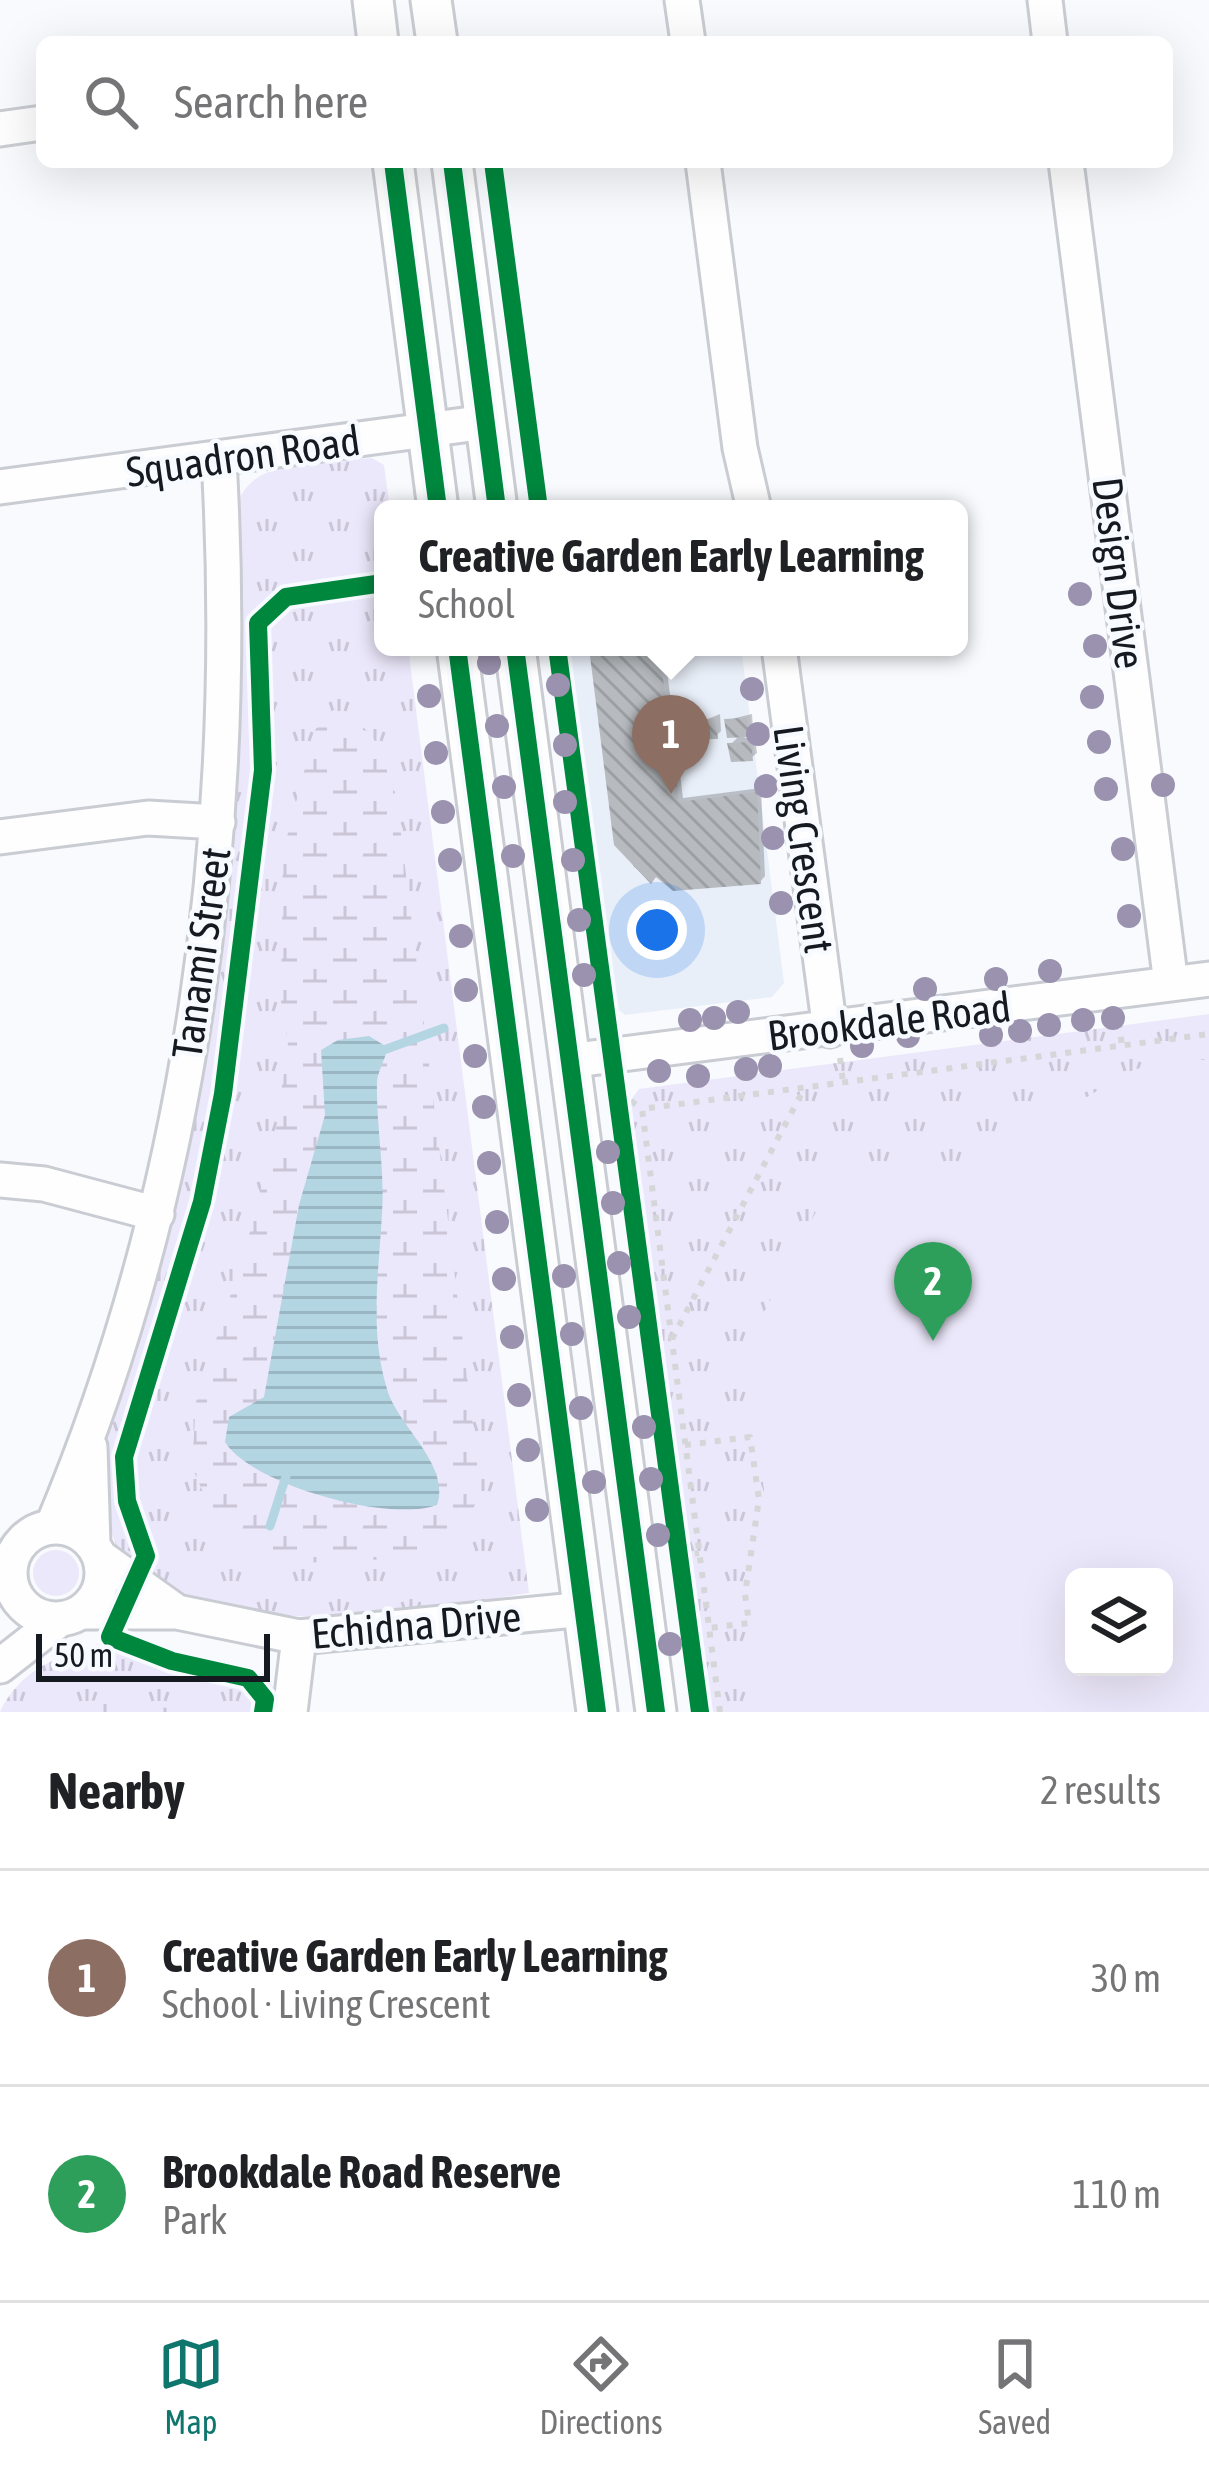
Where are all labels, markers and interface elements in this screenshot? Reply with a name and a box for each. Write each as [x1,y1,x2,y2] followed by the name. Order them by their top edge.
[36,36,1173,168] search box
[78,69,144,135] icon: search
[174,76,368,128] text: Search here
[123,416,363,496] street label: Squadron Road
[1083,474,1155,672] street label: Design Drive
[374,500,968,656] popup
[418,530,924,582] text: Creative Garden Early Learning
[418,582,515,626] text: School
[632,695,710,794] pin: 1
[764,722,844,956] street label: Living Crescent
[162,844,240,1062] street label: Tanami Street
[627,900,687,960] your location
[765,982,1013,1060] street label: Brookdale Road
[894,1242,972,1341] pin: 2
[1065,1568,1173,1676] map controls
[1065,1568,1173,1676] button: layers
[309,1592,523,1658] street label: Echidna Drive
[36,1628,270,1681] scale bar
[54,1636,113,1674] text: 50 m
[48,1761,185,1820] text: Nearby
[1040,1768,1161,1812] text: 2 results
[162,1930,668,1982] text: Creative Garden Early Learning
[78,1956,96,2000] text: 1
[1091,1956,1161,2000] text: 30 m
[162,1982,491,2026] text: School · Living Crescent
[162,2146,561,2198] text: Brookdale Road Reserve
[78,2172,96,2216] text: 2
[1073,2172,1161,2216] text: 110 m
[162,2198,227,2242] text: Park
[158,2331,224,2441] tab: Map
[539,2331,663,2441] tab: Directions
[978,2331,1051,2441] tab: Saved

